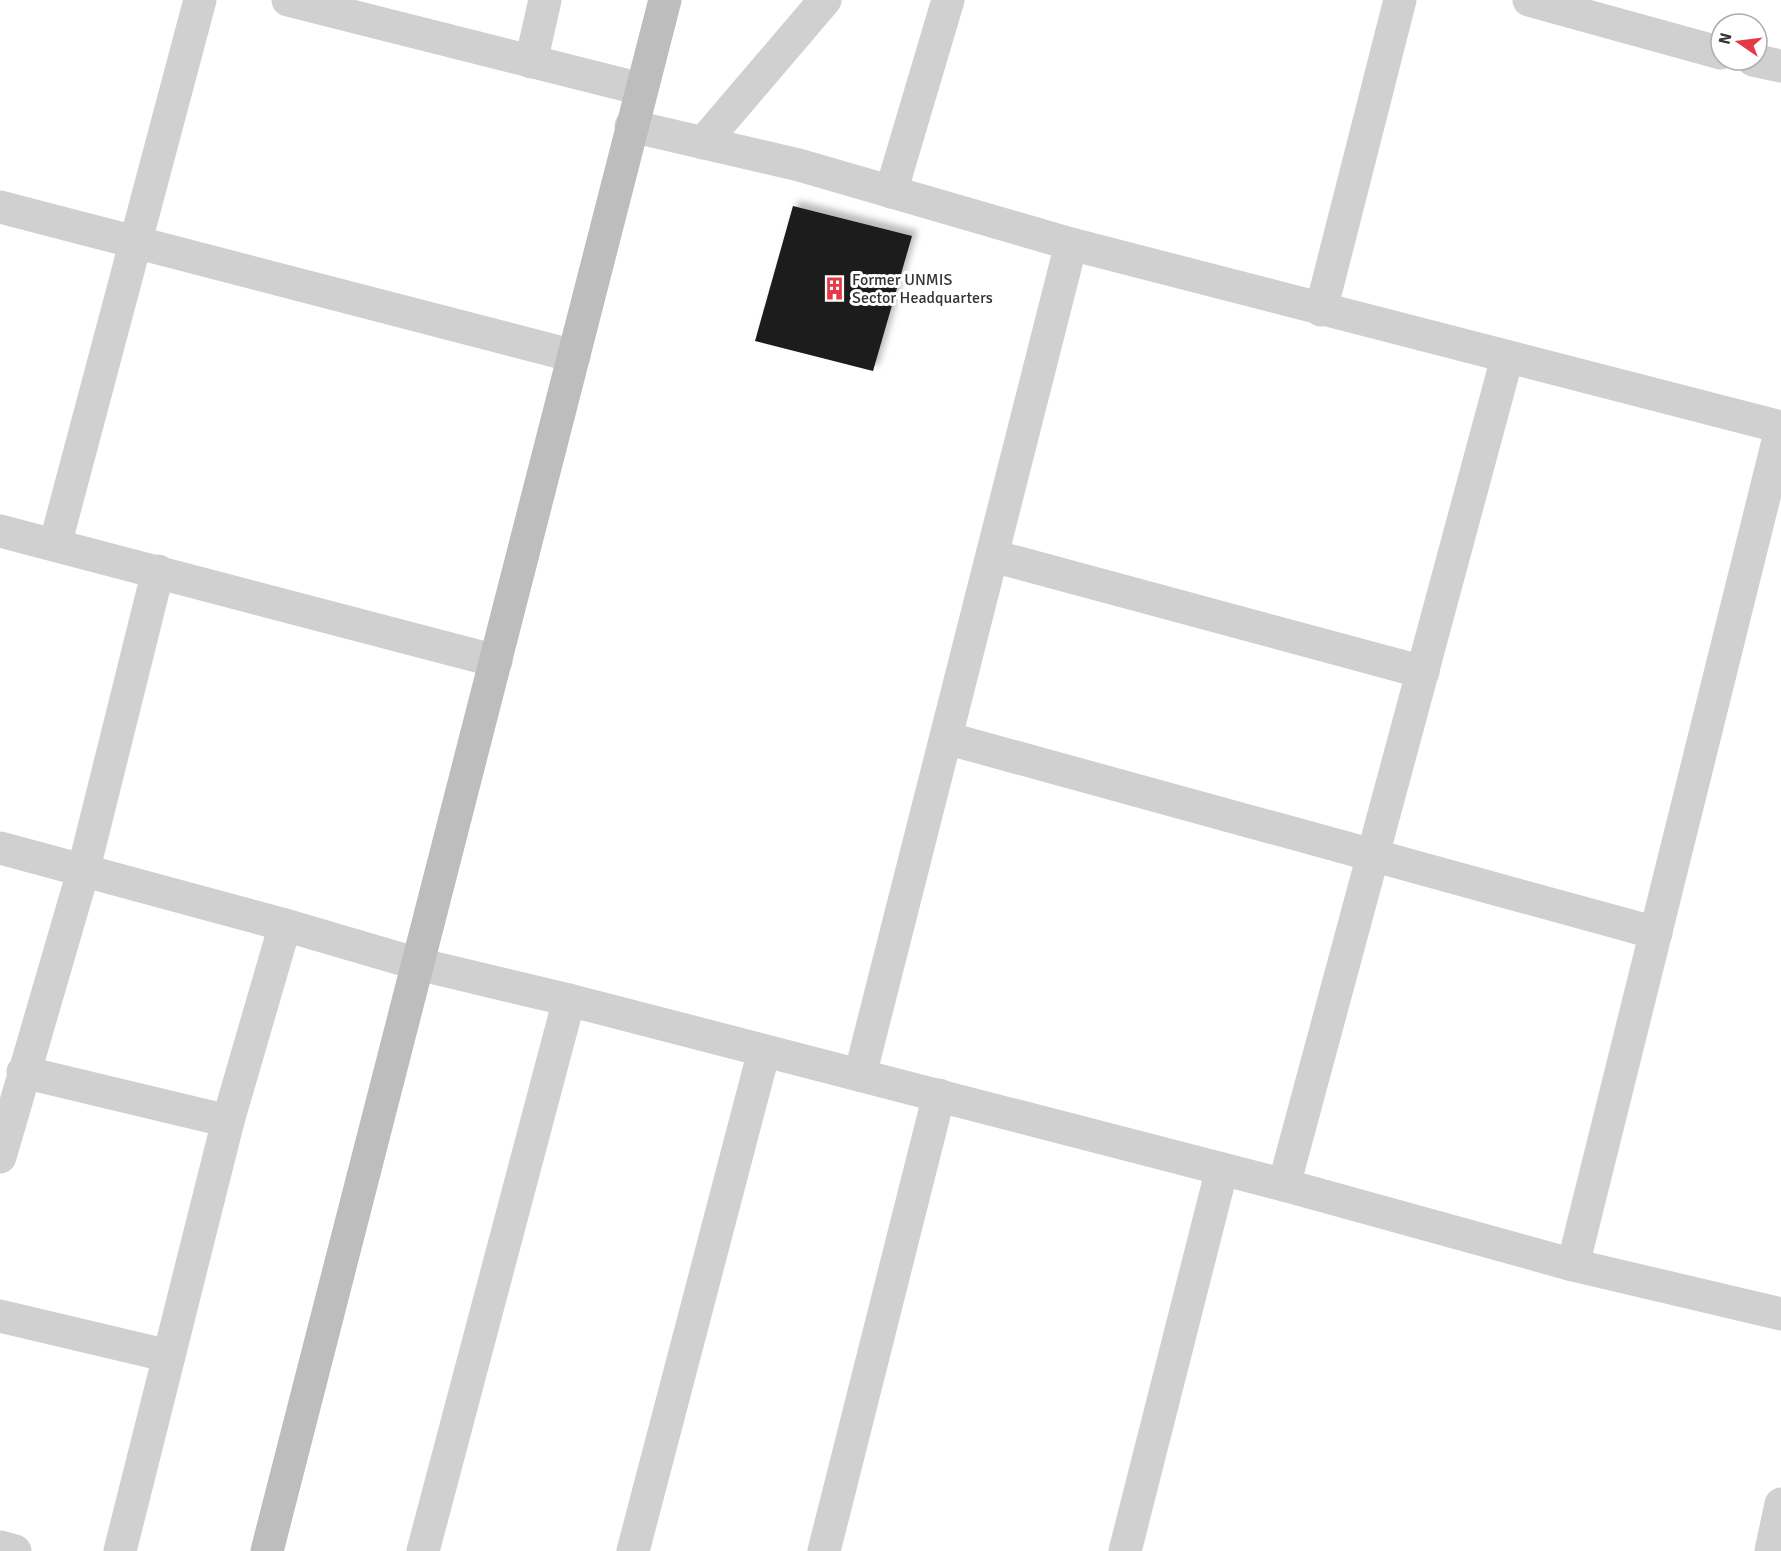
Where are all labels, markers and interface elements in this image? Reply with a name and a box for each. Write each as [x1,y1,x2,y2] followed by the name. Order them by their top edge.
[1709,12,1769,72] north arrow
[1714,31,1736,46] text: N
[852,270,993,308] place label: Former UNMIS Sector Headquarters
[821,275,847,301] building icon: Former UNMIS Sector Headquarters

